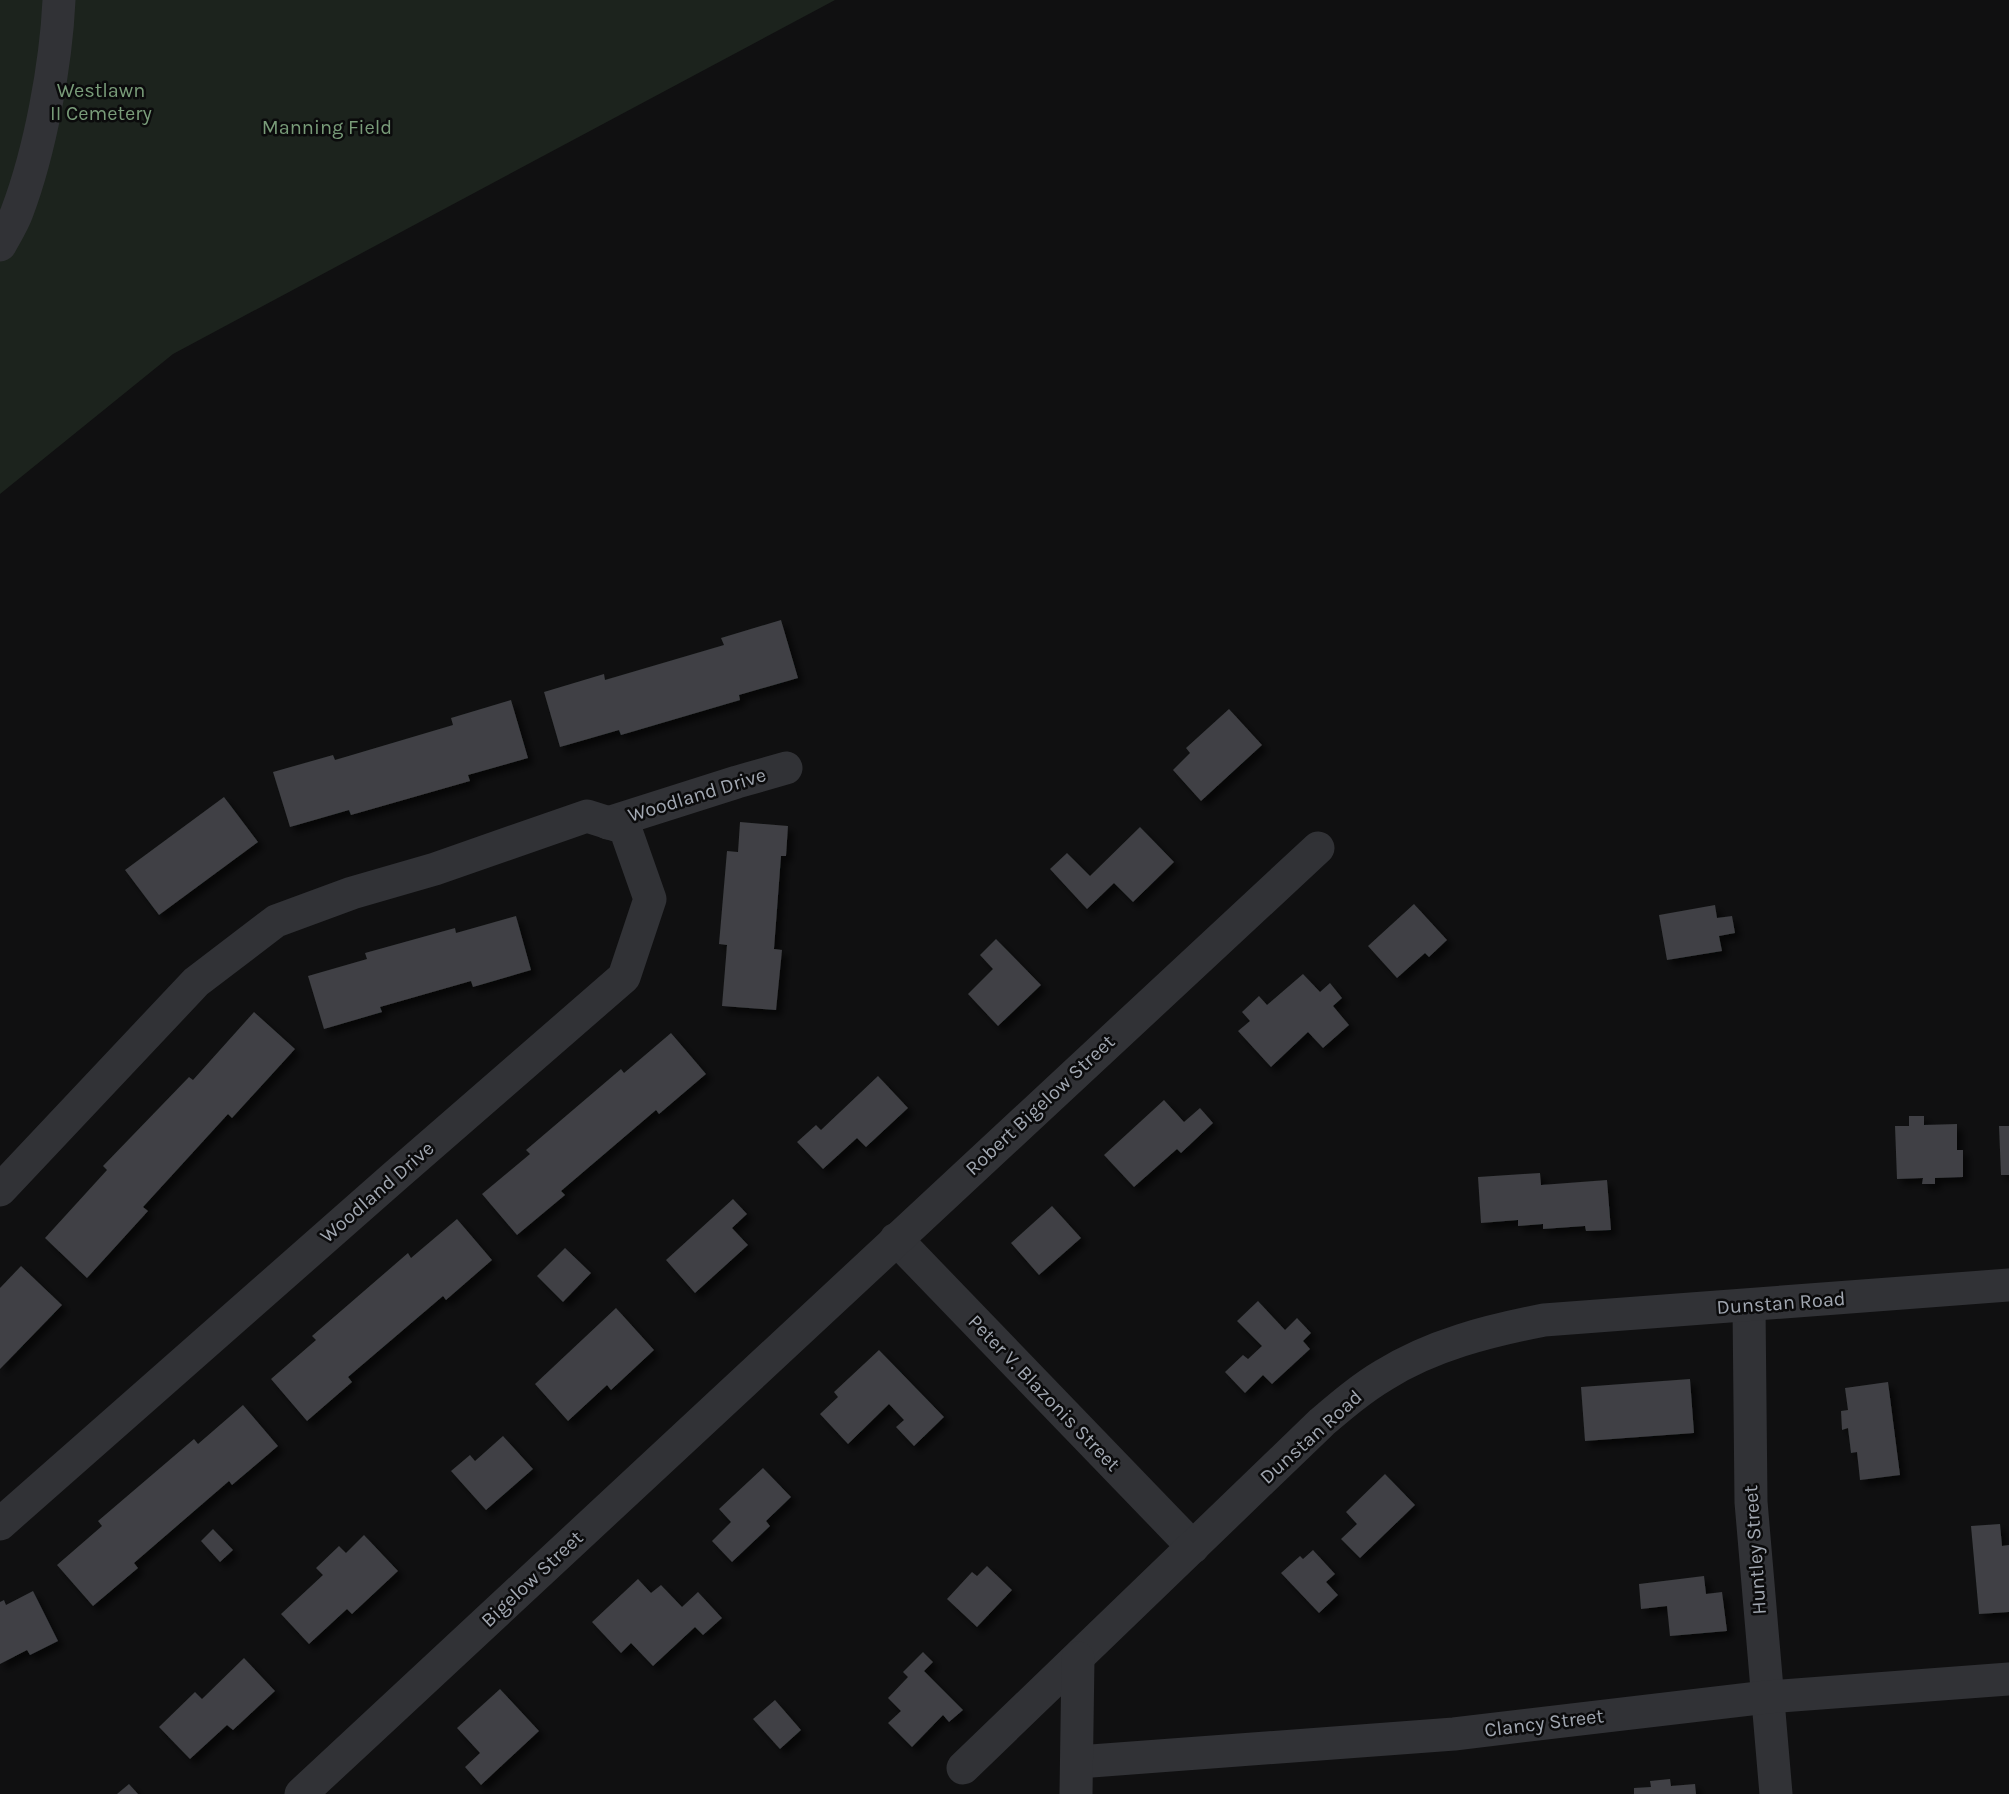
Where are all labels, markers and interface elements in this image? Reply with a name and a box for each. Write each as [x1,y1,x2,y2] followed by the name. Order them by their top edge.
[50,79,152,125] park label: Westlawn II Cemetery
[262,116,392,139] park label: Manning Field
[625,763,769,827] street label: Woodland Drive
[961,1030,1120,1180] street label: Robert Bigelow Street
[316,1136,438,1248] street label: Woodland Drive
[1716,1287,1846,1319] street label: Dunstan Road
[963,1310,1125,1476] street label: Peter V. Blazonis Street
[1255,1385,1367,1489] street label: Dunstan Road
[1739,1484,1771,1616] street label: Huntley Street
[476,1526,588,1632] street label: Bigelow Street
[1483,1704,1606,1742] street label: Clancy Street

